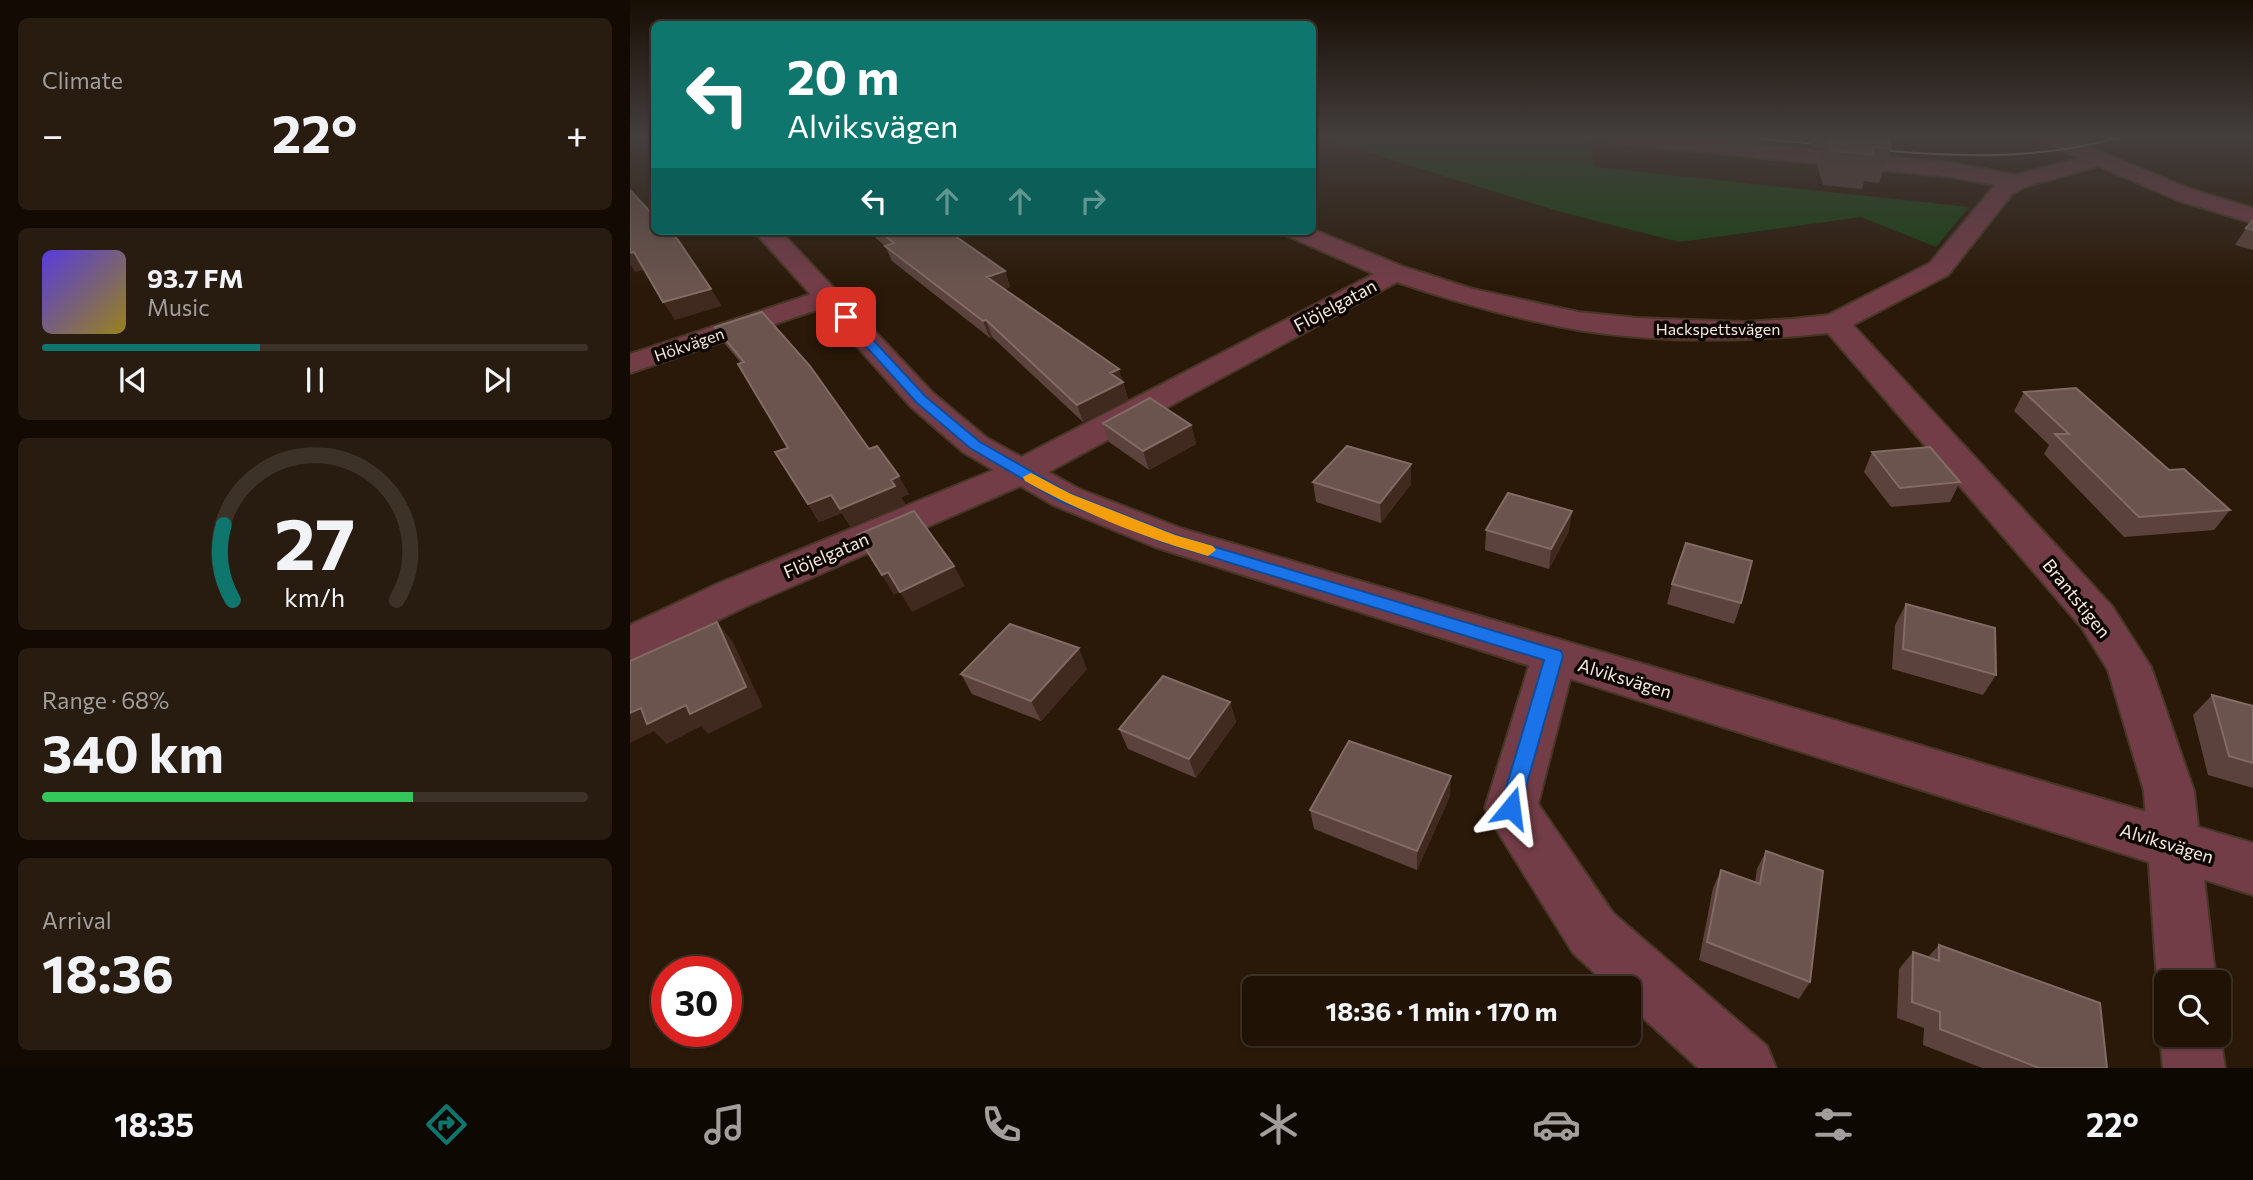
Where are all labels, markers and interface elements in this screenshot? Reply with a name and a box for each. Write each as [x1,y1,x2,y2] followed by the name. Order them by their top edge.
[787,45,899,105] text: 20 m
[672,49,763,140] icon: left
[42,66,123,94] text: Climate
[272,100,357,164] text: 22°
[787,105,958,145] text: Alviksvägen
[42,110,64,157] text: −
[566,110,588,157] text: +
[855,182,893,220] icon: left
[928,182,966,220] icon: ahead
[1001,182,1039,220] icon: ahead
[1074,182,1112,220] icon: right
[147,262,244,293] text: 93.7 FM
[1290,274,1380,336] street label: Flöjelgatan
[816,287,876,347] pin
[147,293,210,321] text: Music
[827,298,865,336] icon: arrive
[1656,319,1780,338] street label: Hackspettsvägen
[652,323,726,365] street label: Hökvägen
[114,361,152,399] icon: previous
[296,361,334,399] icon: pause
[478,361,516,399] icon: next
[275,496,355,585] text: 27
[780,527,872,583] street label: Flöjelgatan
[2038,554,2116,642] street label: Brantstigen
[285,582,345,612] text: km/h
[1576,653,1674,703] street label: Alviksvägen
[42,686,169,714] text: Range · 68%
[42,720,224,784] text: 340 km
[1474,771,1548,845] position arrow
[2118,818,2216,868] street label: Alviksvägen
[42,906,112,934] text: Arrival
[42,940,174,1004] text: 18:36
[651,956,742,1047] speed limit sign: 30
[2154,970,2231,1047] map controls
[2154,970,2231,1047] button: search
[1325,995,1558,1026] text: 18:36 · 1 min · 170 m
[422,1100,471,1149] icon: directions
[700,1100,749,1149] icon: music
[977,1100,1026,1149] icon: phone
[1254,1100,1303,1149] icon: climate
[1532,1100,1581,1149] icon: car
[1809,1100,1858,1149] icon: filters
[114,1104,194,1144] text: 18:35
[2086,1104,2139,1144] text: 22°

